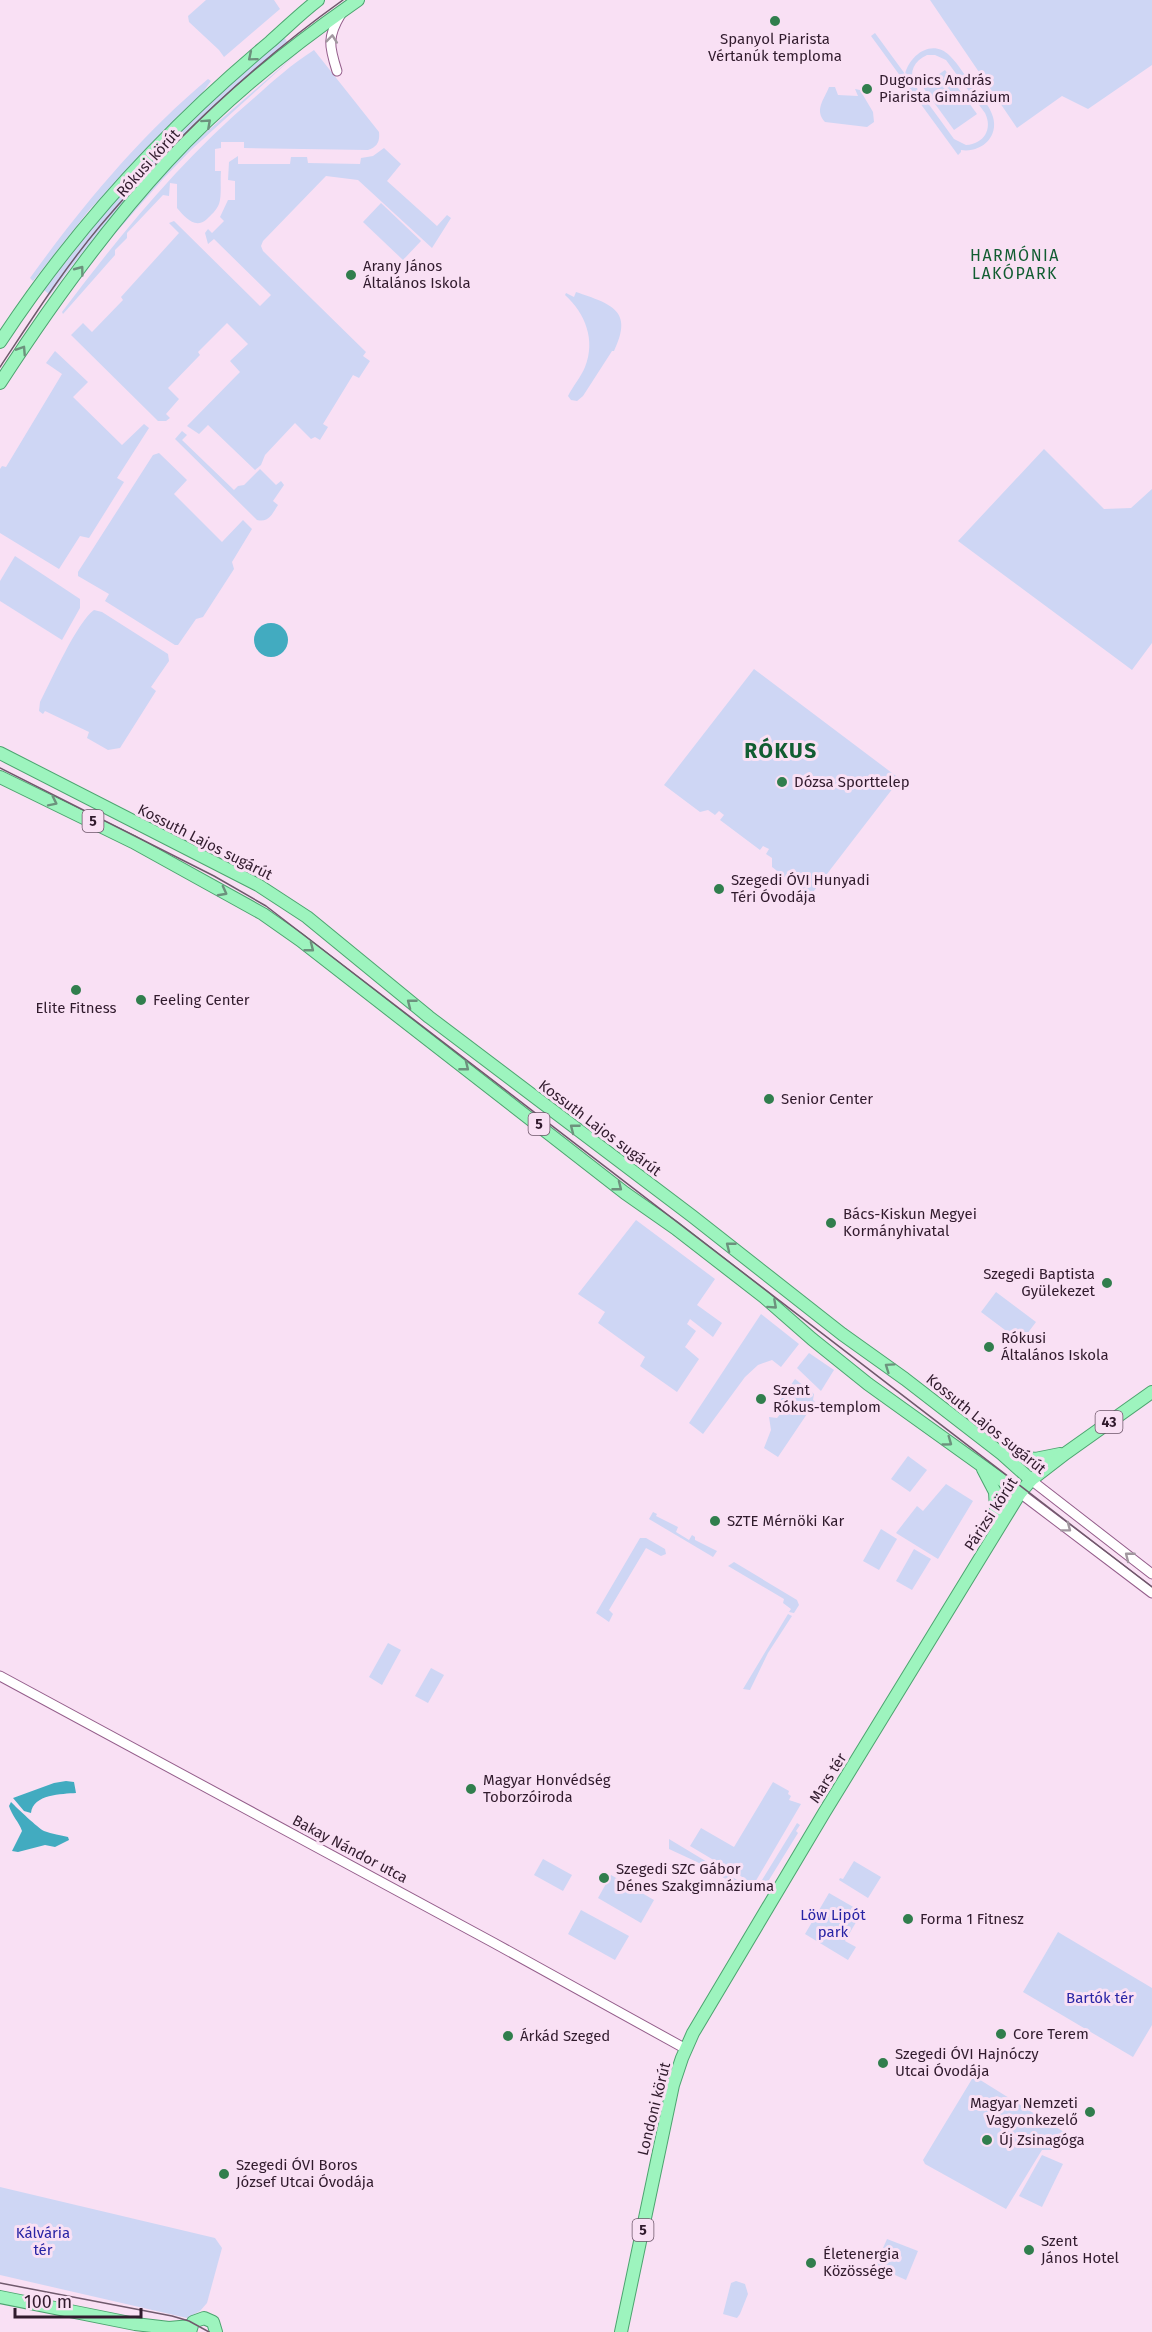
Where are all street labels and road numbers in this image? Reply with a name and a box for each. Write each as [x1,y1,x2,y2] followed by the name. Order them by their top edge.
[113,125,184,201] street label: Rókusi körút
[135,800,276,884] street label: Kossuth Lajos sugárút
[82,810,104,832] road number: 5
[535,1076,665,1180] street label: Kossuth Lajos sugárút
[528,1113,550,1135] road number: 5
[923,1370,1050,1478] street label: Kossuth Lajos sugárút
[1096,1411,1122,1433] road number: 43
[961,1473,1022,1554] street label: Párizsi körút
[806,1750,850,1806] street label: Mars tér
[289,1811,411,1887] street label: Bakay Nándor utca
[634,2060,674,2158] street label: Londoni körút
[632,2219,654,2241] road number: 5

